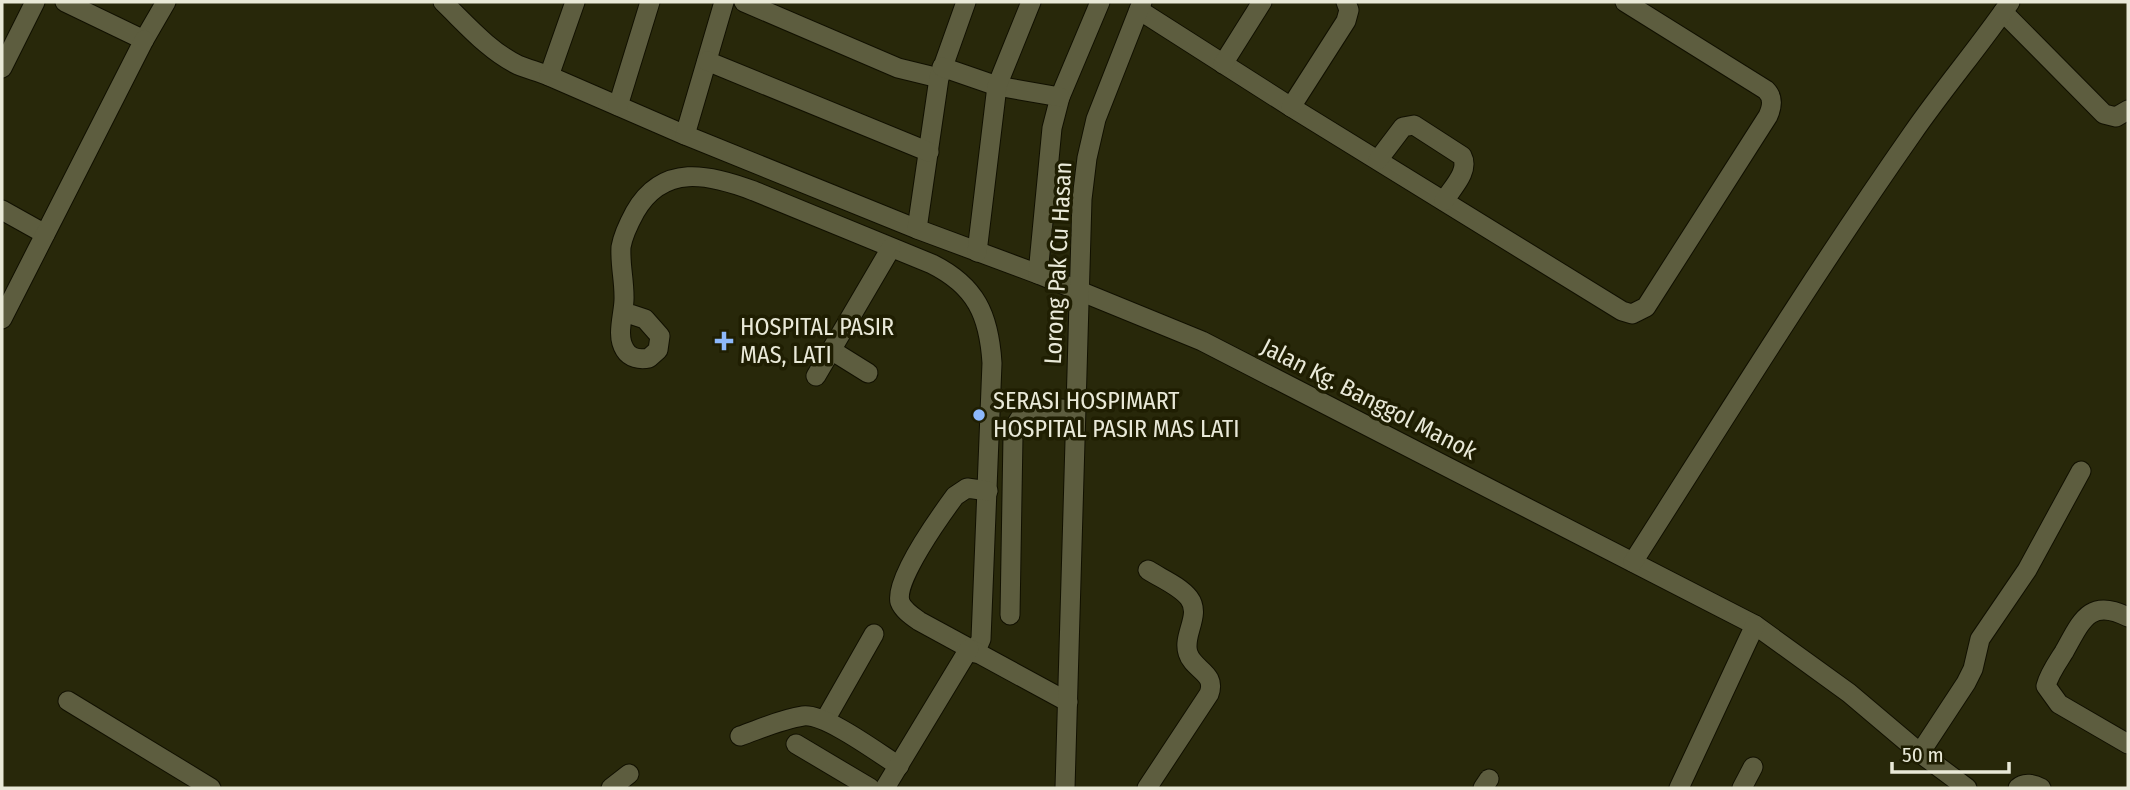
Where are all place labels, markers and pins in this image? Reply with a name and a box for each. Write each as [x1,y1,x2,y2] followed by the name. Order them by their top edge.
[740,313,894,369] place label: HOSPITAL PASIR MAS, LATI
[714,331,734,351] marker: HOSPITAL PASIR MAS, LATI
[993,387,1240,443] place label: SERASI HOSPIMART HOSPITAL PASIR MAS LATI
[971,407,987,423] marker: SERASI HOSPIMART HOSPITAL PASIR MAS LATI

